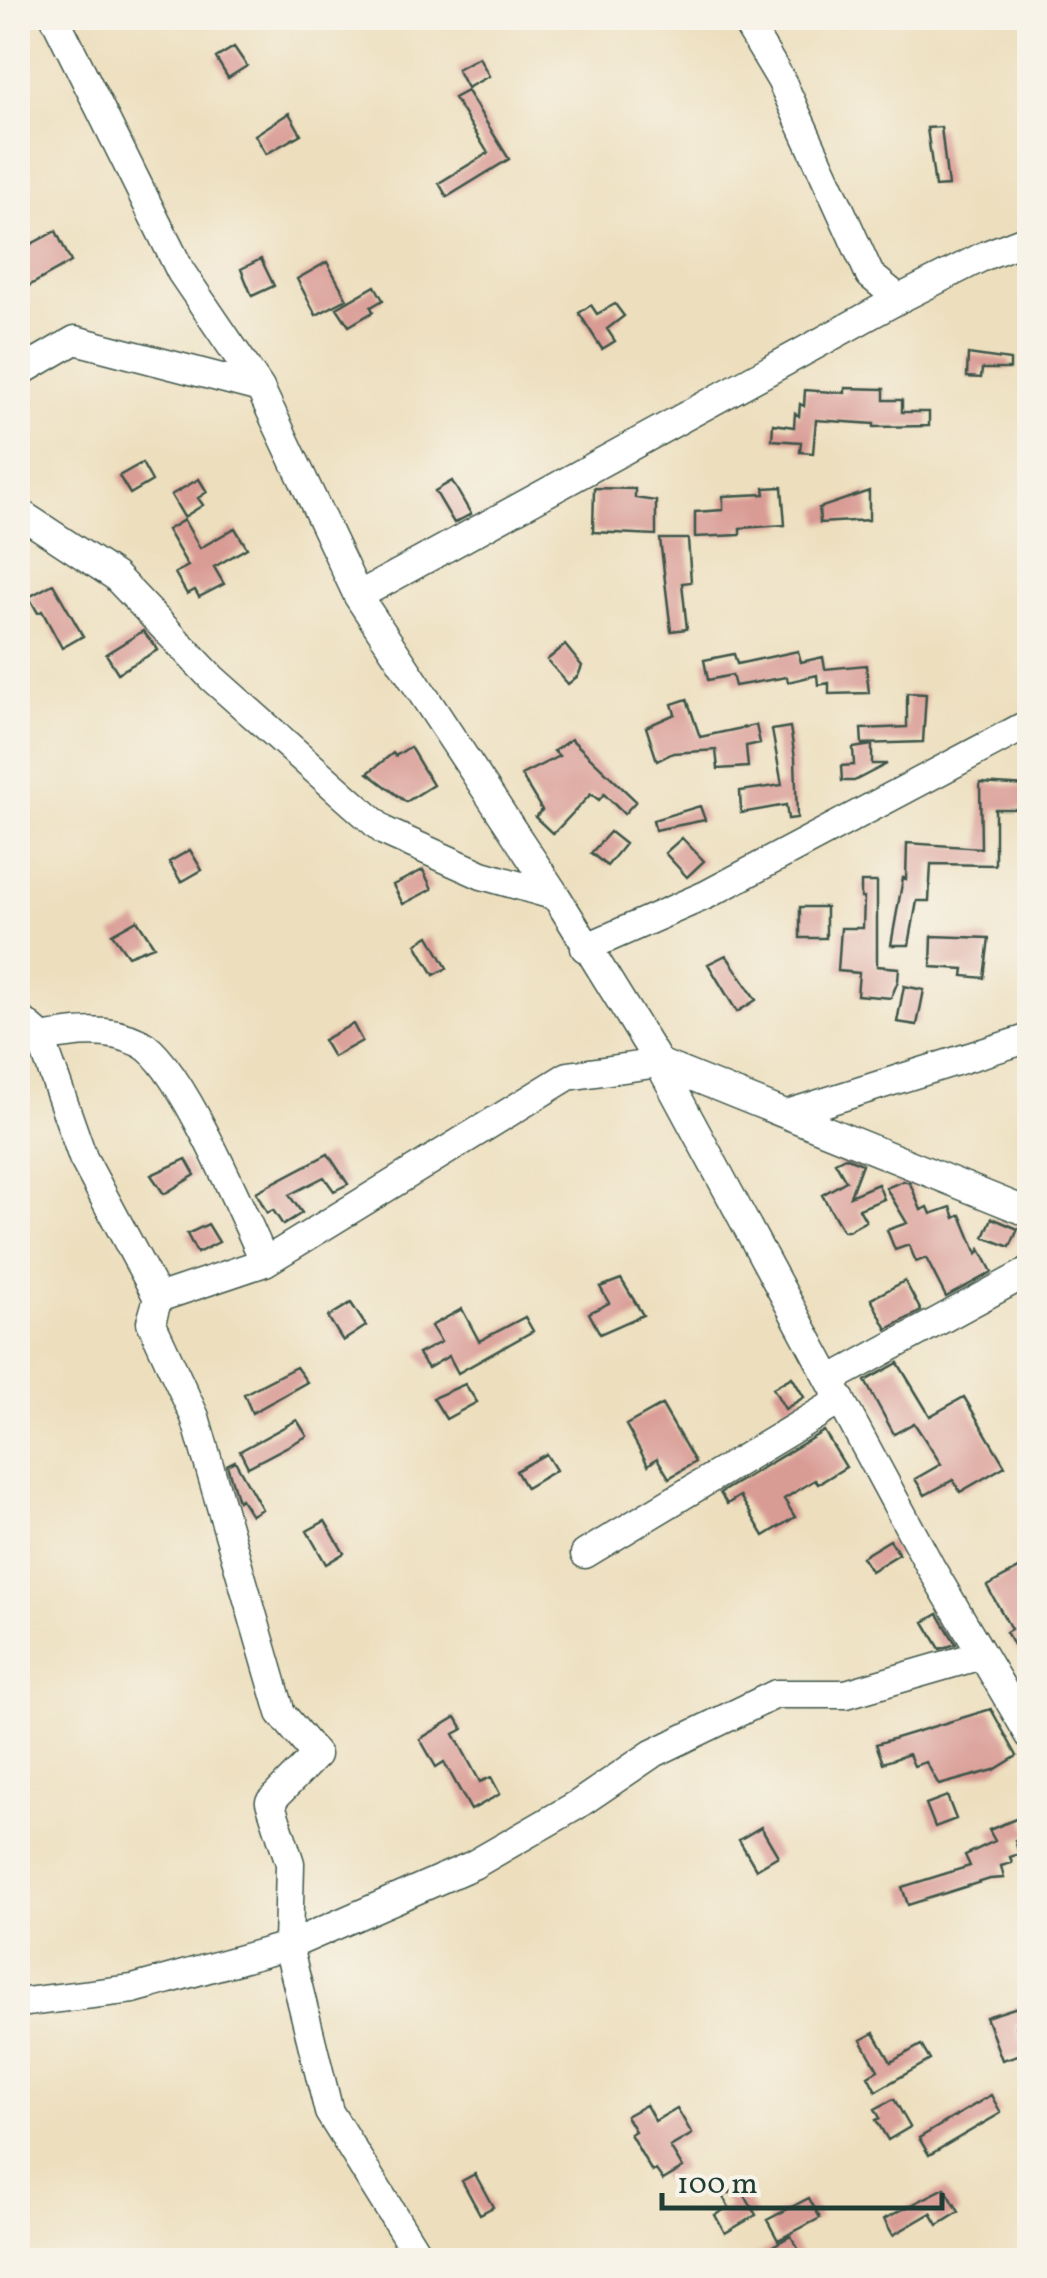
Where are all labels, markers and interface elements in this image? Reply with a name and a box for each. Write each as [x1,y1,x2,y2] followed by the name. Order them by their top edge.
[662,2148,942,2210] scale bar
[677,2164,758,2206] text: 100 m

